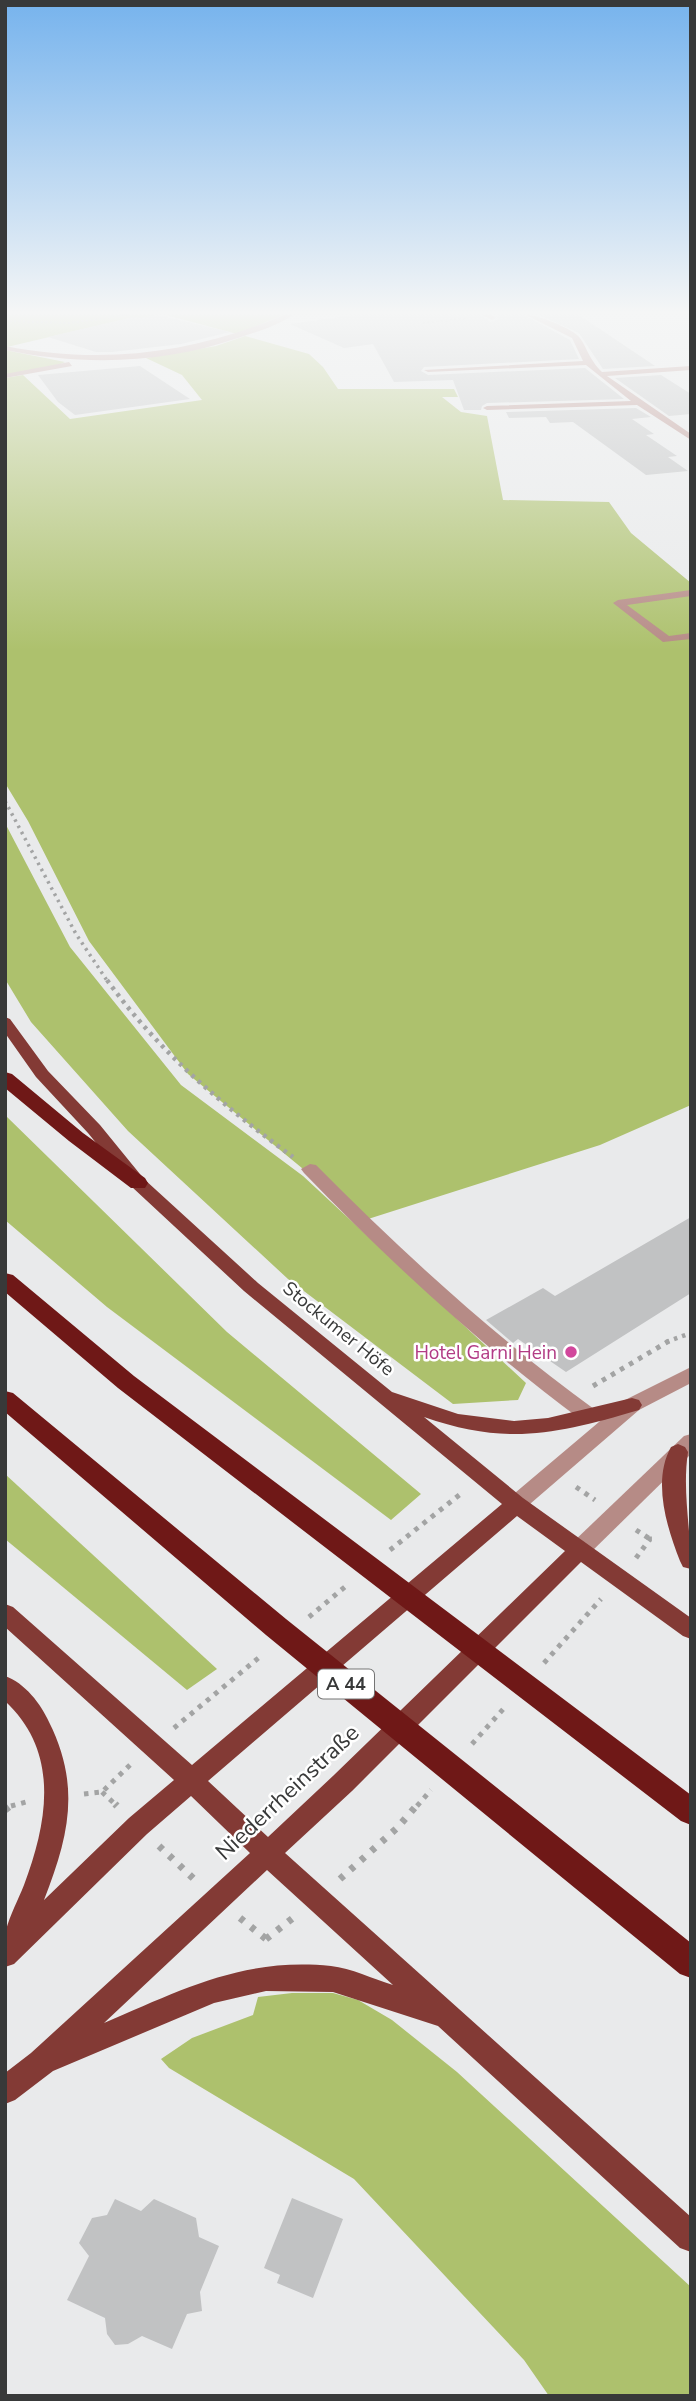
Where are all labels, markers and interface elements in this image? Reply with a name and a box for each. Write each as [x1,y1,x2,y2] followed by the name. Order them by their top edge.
[277,1276,400,1382] street label: Stockumer Höfe
[414,1340,557,1366] place label: Hotel Garni Hein
[563,1344,579,1360] marker: Hotel Garni Hein
[318,1670,374,1699] road number: A 44
[209,1718,366,1867] street label: Niederrheinstraße

